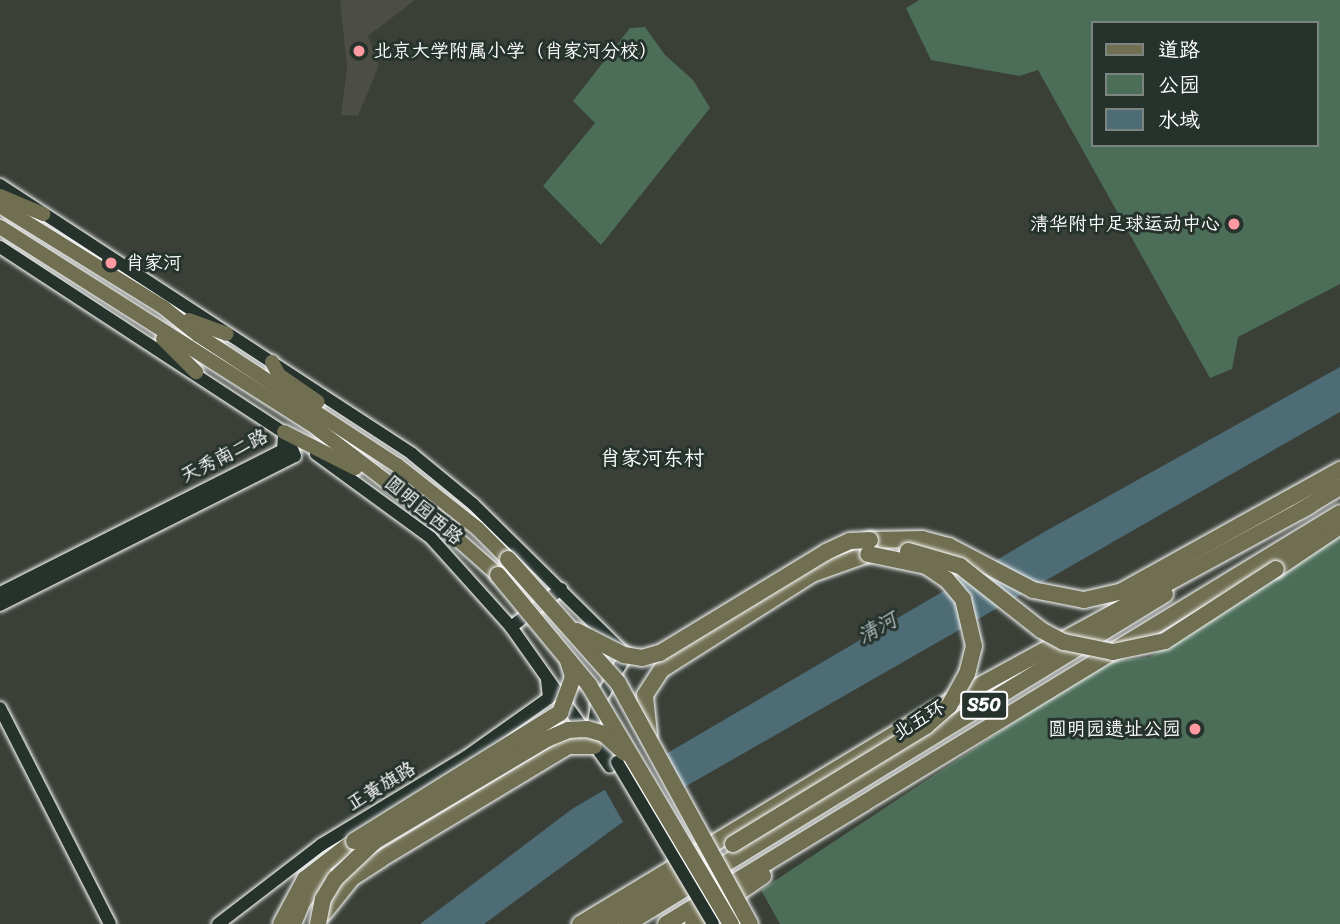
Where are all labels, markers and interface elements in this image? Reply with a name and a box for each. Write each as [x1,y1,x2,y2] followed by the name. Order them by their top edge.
[1092,21,1319,147] legend
[1158,31,1200,69] text: 道路
[373,40,658,62] place label: 北京大学附属小学（肖家河分校）
[351,43,367,59] marker: 北京大学附属小学（肖家河分校）
[1158,66,1200,104] text: 公园
[1158,101,1200,139] text: 水域
[1030,213,1220,235] place label: 清华附中足球运动中心
[1226,216,1242,232] marker: 清华附中足球运动中心
[125,252,182,274] place label: 肖家河
[103,255,119,271] marker: 肖家河
[177,424,271,488] street label: 天秀南二路
[600,445,704,471] district label: 肖家河东村
[380,471,468,549] street label: 圆明园西路
[853,607,901,649] water label: 清河
[960,690,1009,720] road number: S50
[889,695,949,745] street label: 北五环
[1048,718,1181,740] place label: 圆明园遗址公园
[1187,721,1203,737] marker: 圆明园遗址公园
[343,757,419,815] street label: 正黄旗路

